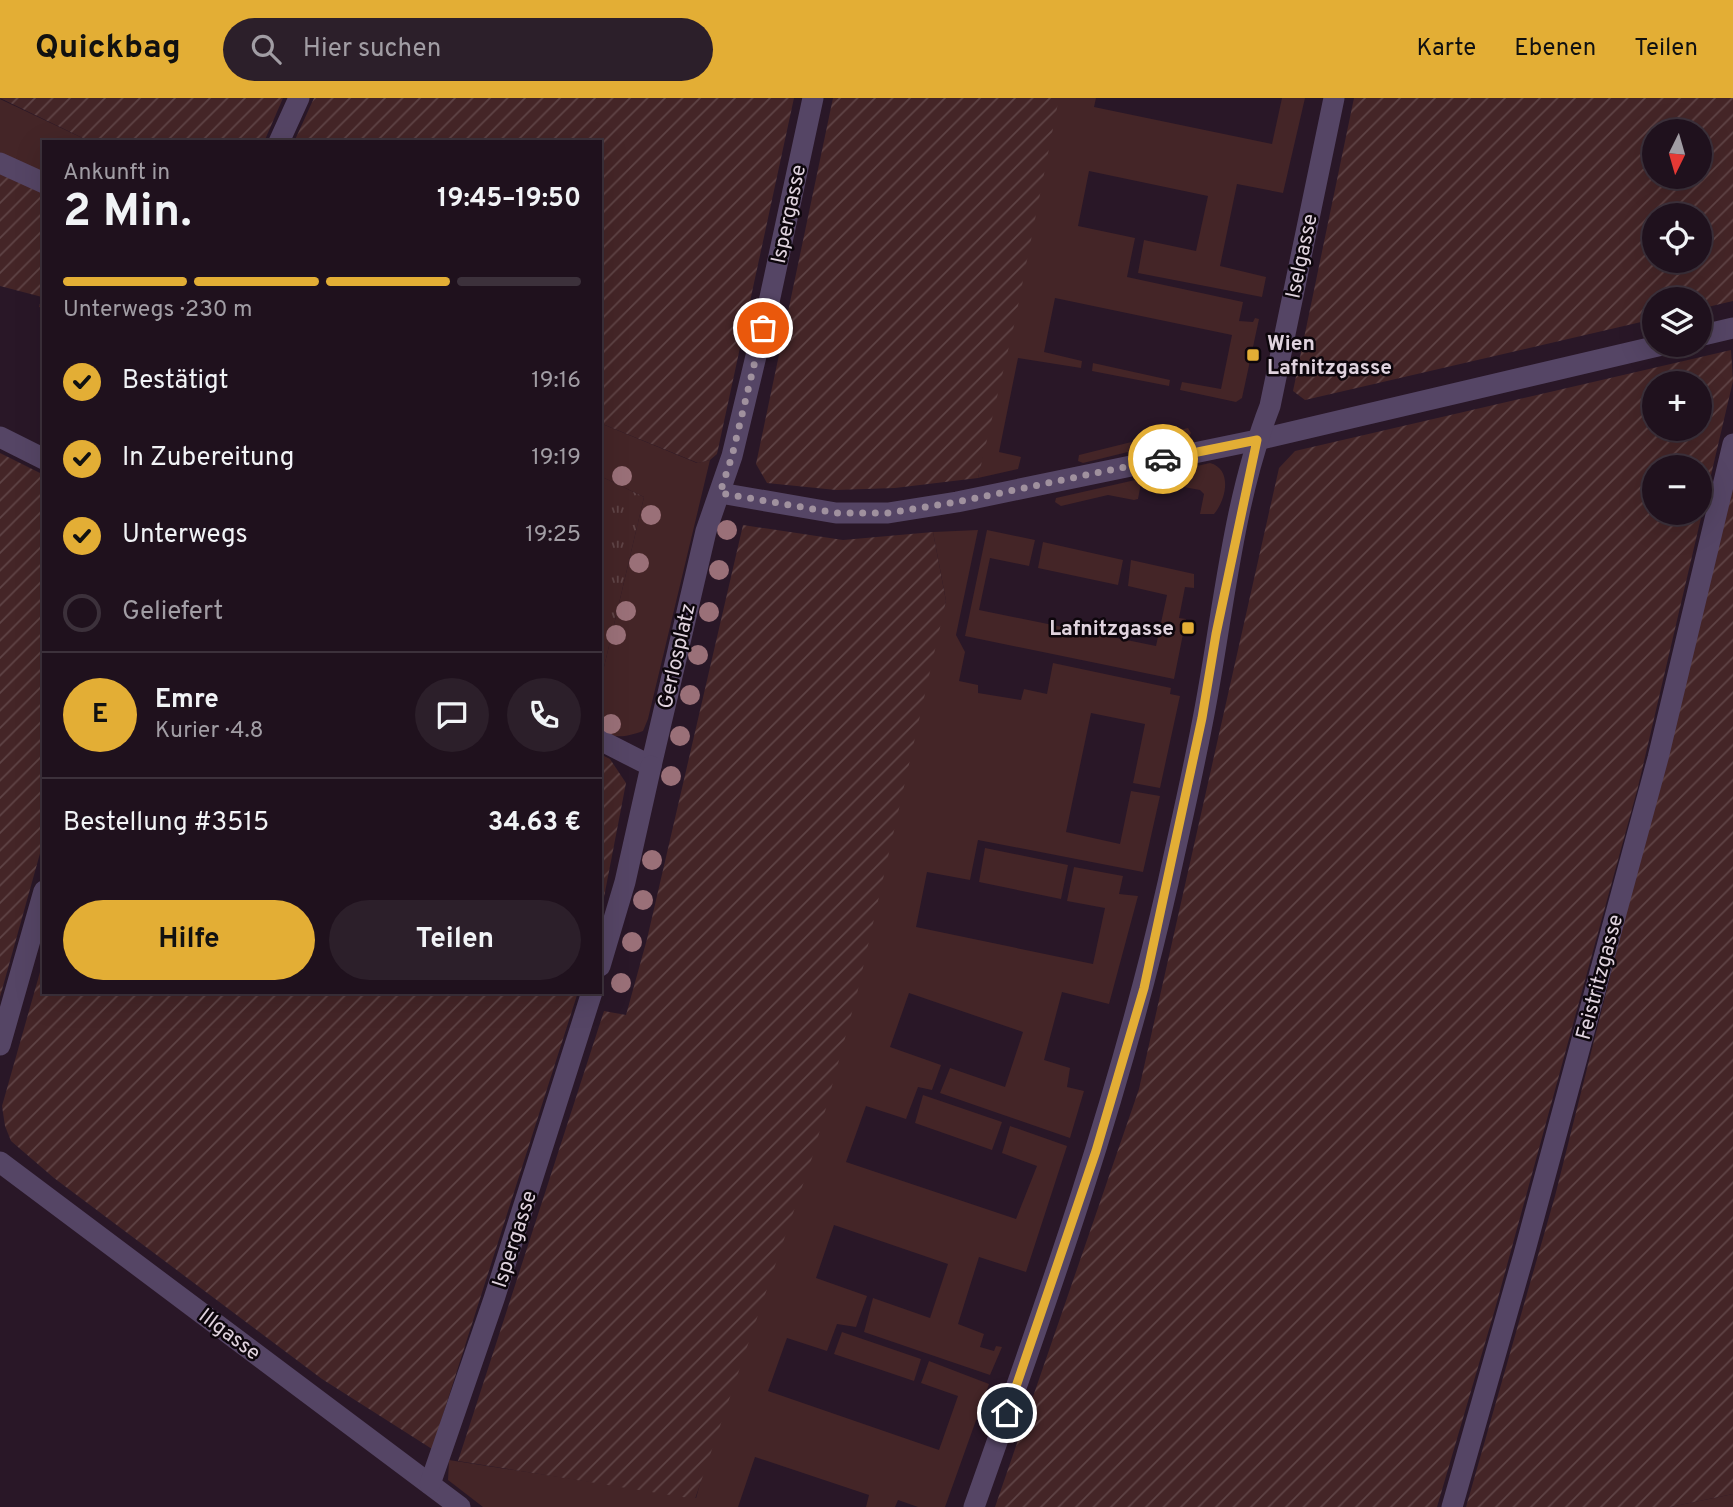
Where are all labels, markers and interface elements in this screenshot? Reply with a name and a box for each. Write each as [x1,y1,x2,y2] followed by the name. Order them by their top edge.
[223,18,713,81] search box
[35,28,181,70] text: Quickbag
[247,30,285,68] icon: search
[303,33,441,66] text: Hier suchen
[1416,34,1476,64] text: Karte
[1514,34,1596,64] text: Ebenen
[1634,34,1698,64] text: Teilen
[1642,119,1712,189] north arrow
[1642,119,1712,525] map controls
[63,159,170,188] text: Ankunft in
[766,162,813,266] street label: Ispergasse
[437,183,581,216] text: 19:45–19:50
[63,184,192,243] text: 2 Min.
[1642,203,1712,273] button: locate
[1280,212,1325,301] street label: Iselgasse
[1642,287,1712,357] button: layers
[63,296,252,325] text: Unterwegs · 230 m
[733,298,793,358] pin
[744,309,782,347] icon: bag
[1267,331,1392,382] place label: Wien Lafnitzgasse
[1245,347,1261,363] marker: Wien Lafnitzgasse
[63,363,101,401] icon: check
[122,365,229,398] text: Bestätigt
[531,367,581,396] text: 19:16
[1642,371,1712,441] button: +
[1128,424,1198,494] courier
[63,440,101,478] icon: check
[1144,440,1182,478] icon: car
[122,442,294,475] text: In Zubereitung
[531,444,581,473] text: 19:19
[1642,455,1712,525] button: −
[63,517,101,555] icon: check
[122,519,248,552] text: Unterwegs
[525,521,581,550] text: 19:25
[122,596,223,629] text: Geliefert
[652,601,703,712] street label: Gerlosplatz
[1049,616,1174,643] place label: Lafnitzgasse
[1180,620,1196,636] marker: Lafnitzgasse
[415,678,489,752] button: chat
[507,678,581,752] button: phone
[155,684,219,717] text: Emre
[92,699,108,732] text: E
[155,717,264,746] text: Kurier · 4.8
[63,807,269,840] text: Bestellung #3515
[488,807,581,840] text: 34.63 €
[63,900,315,980] button: Hilfe
[329,900,581,980] button: Teilen
[1571,912,1630,1043] street label: Feistritzgasse
[487,1187,544,1291] street label: Ispergasse
[193,1303,265,1367] street label: Illgasse
[977,1383,1037,1443] pin
[988,1394,1026,1432] icon: home

